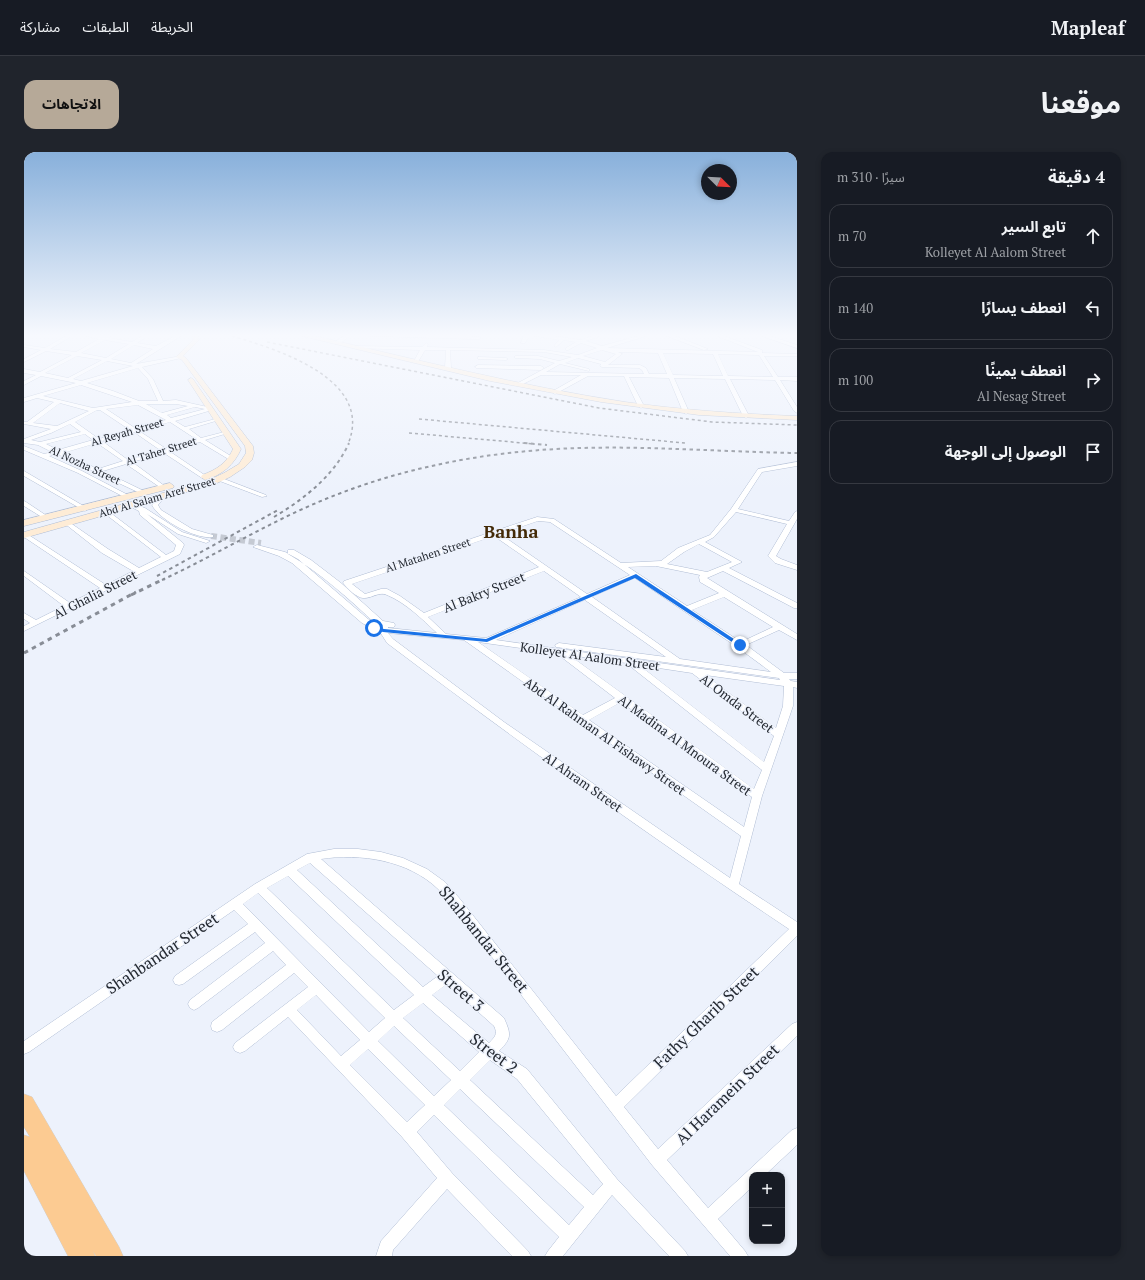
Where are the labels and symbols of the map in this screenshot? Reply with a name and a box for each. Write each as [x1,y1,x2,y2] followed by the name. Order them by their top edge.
[701,164,737,200] north arrow
[89,415,165,449] street label: Al Reyah Street
[124,434,198,468] street label: Al Taher Street
[47,442,123,488] street label: Al Nozha Street
[97,474,217,520] street label: Abd Al Salam Aref Street
[484,519,538,543] district label: Banha
[384,535,472,575] street label: Al Matahen Street
[50,565,140,623] street label: Al Ghalia Street
[440,567,528,617] street label: Al Bakry Street
[365,619,383,637] route start
[731,636,749,654] route end
[519,637,661,675] street label: Kolleyet Al Aalom Street
[696,669,778,737] street label: Al Omda Street
[520,673,690,799] street label: Abd Al Rahman Al Fishawy Street
[615,690,756,800] street label: Al Madina Al Mnoura Street
[540,748,626,816] street label: Al Ahram Street
[434,881,534,997] street label: Shahbandar Street
[101,907,223,999] street label: Shahbandar Street
[648,961,764,1073] street label: Fathy Gharib Street
[433,964,489,1016] street label: Street 3
[465,1028,523,1078] street label: Street 2
[670,1039,784,1149] street label: Al Haramein Street

